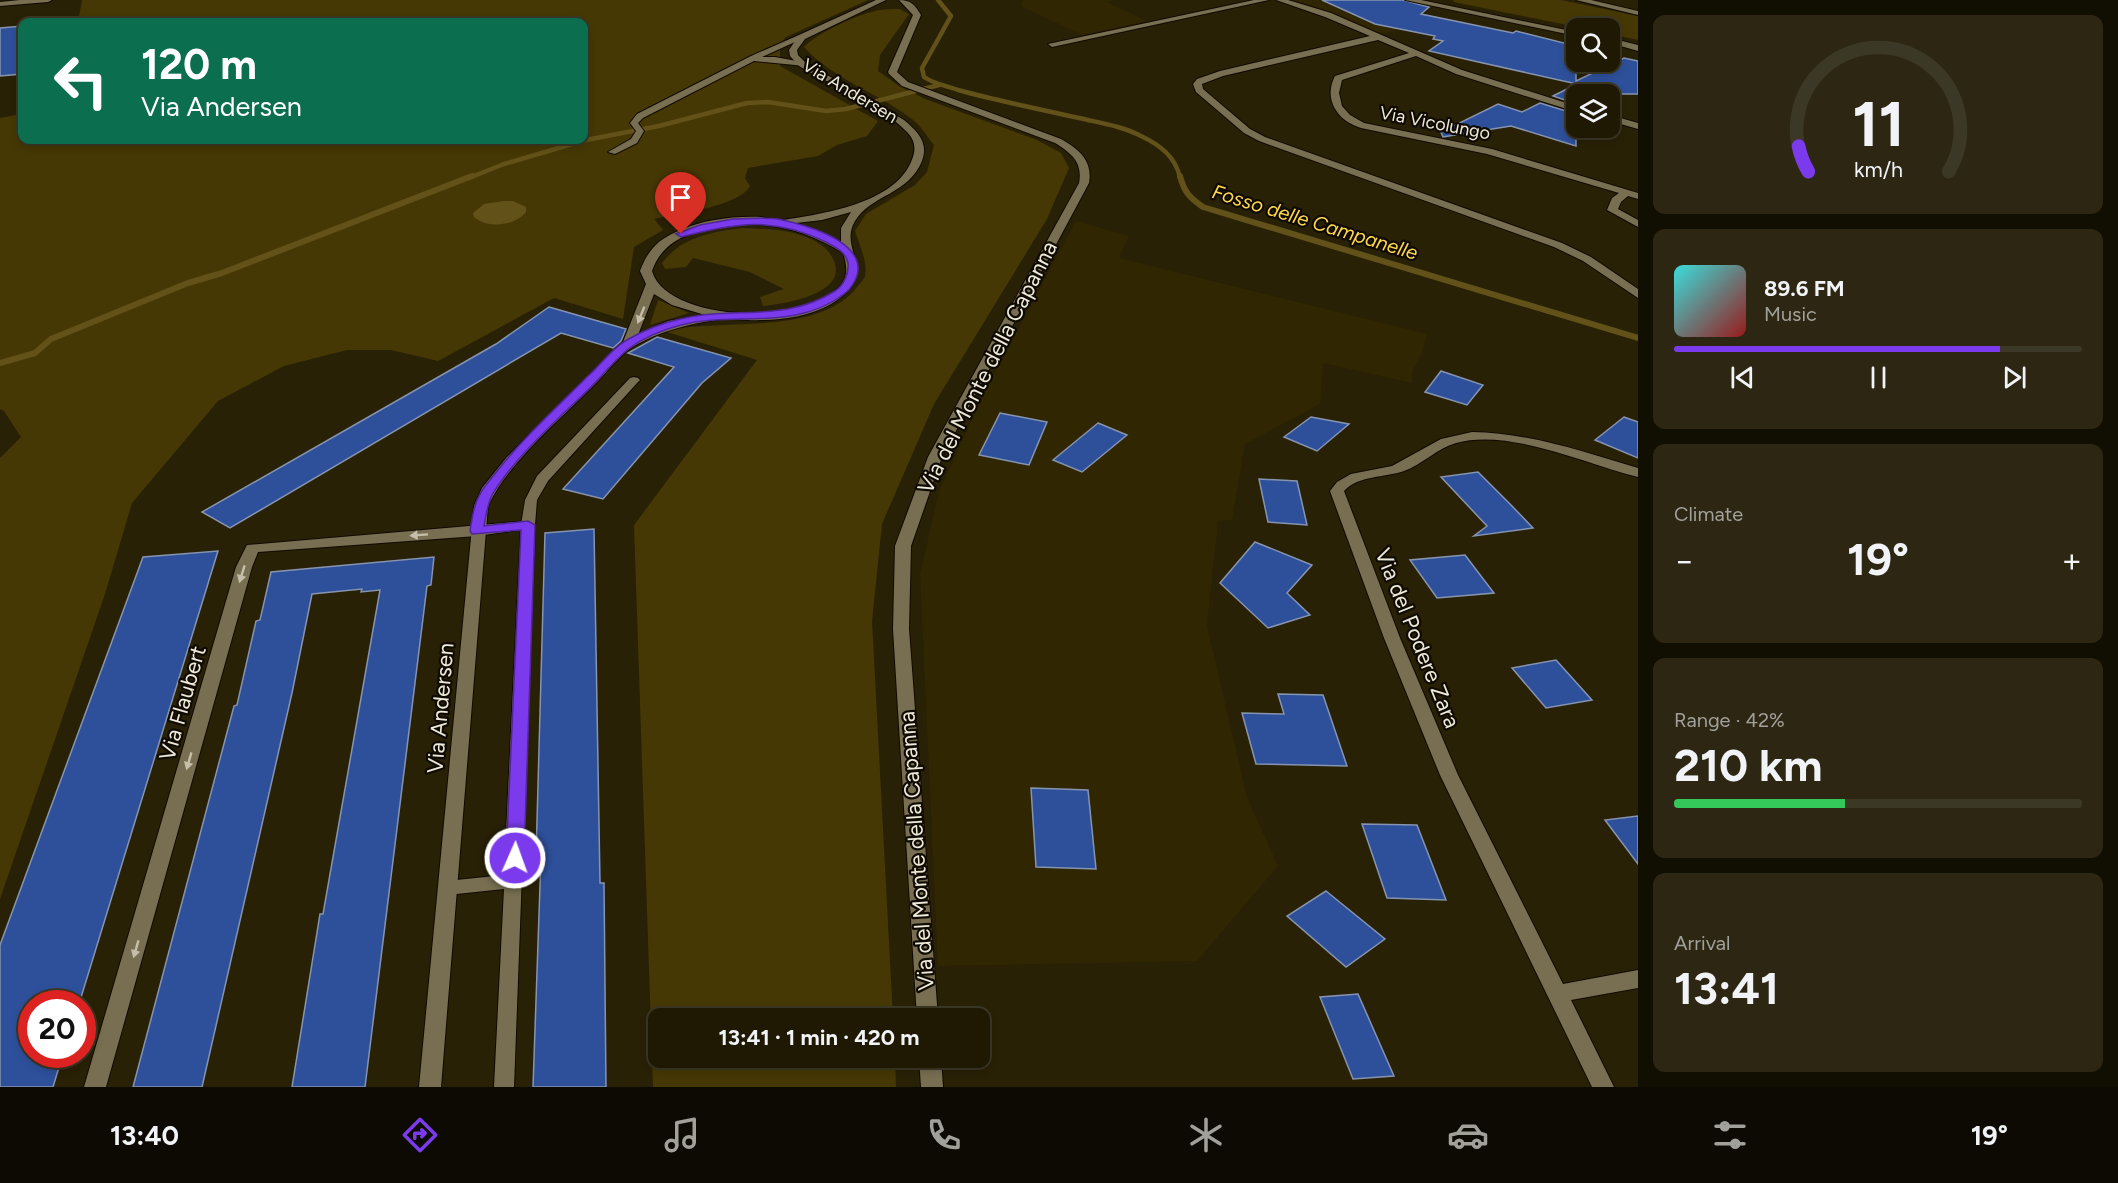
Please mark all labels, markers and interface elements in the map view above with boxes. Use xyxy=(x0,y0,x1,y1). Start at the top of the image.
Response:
map controls xyxy=(1566,18,1620,138)
button: search xyxy=(1566,18,1620,72)
text: 120 m xyxy=(141,39,257,90)
icon: left xyxy=(42,42,120,120)
street label: Via Andersen xyxy=(798,54,902,128)
button: layers xyxy=(1566,84,1620,138)
text: 11 xyxy=(1852,87,1904,162)
text: Via Andersen xyxy=(141,90,302,123)
street label: Via Vicolungo xyxy=(1378,102,1492,144)
text: km/h xyxy=(1854,157,1902,182)
pin xyxy=(655,172,706,234)
water label: Fosso delle Campanelle xyxy=(1209,179,1421,265)
icon: arrive xyxy=(664,181,697,214)
street label: Via del Monte della Capanna xyxy=(912,236,1063,498)
text: 89.6 FM xyxy=(1764,275,1845,302)
text: Music xyxy=(1764,302,1817,326)
one-way arrow xyxy=(636,306,646,324)
icon: previous xyxy=(1726,361,1759,394)
icon: pause xyxy=(1862,361,1895,394)
icon: next xyxy=(1998,361,2031,394)
text: Climate xyxy=(1674,502,1743,526)
one-way arrow xyxy=(409,531,428,540)
text: 19° xyxy=(1847,532,1909,586)
text: − xyxy=(1674,541,1695,580)
text: + xyxy=(2061,541,2082,580)
street label: Via del Podere Zara xyxy=(1369,544,1466,732)
one-way arrow xyxy=(237,565,246,583)
street label: Via Andersen xyxy=(421,642,460,775)
street label: Via Flaubert xyxy=(153,643,212,764)
text: Range · 42% xyxy=(1674,708,1785,732)
street label: Via del Monte della Capanna xyxy=(893,710,940,991)
text: 210 km xyxy=(1674,738,1822,792)
one-way arrow xyxy=(184,752,193,770)
position arrow xyxy=(483,826,547,890)
text: Arrival xyxy=(1674,931,1730,955)
one-way arrow xyxy=(131,940,140,958)
text: 13:41 xyxy=(1674,961,1779,1015)
speed limit sign: 20 xyxy=(18,990,96,1068)
text: 13:41 · 1 min · 420 m xyxy=(718,1024,920,1051)
icon: directions xyxy=(399,1114,441,1156)
icon: music xyxy=(661,1114,703,1156)
icon: phone xyxy=(923,1114,965,1156)
icon: climate xyxy=(1185,1114,1227,1156)
icon: car xyxy=(1447,1114,1489,1156)
icon: filters xyxy=(1709,1114,1751,1156)
text: 13:40 xyxy=(110,1119,179,1152)
text: 19° xyxy=(1971,1119,2008,1152)

